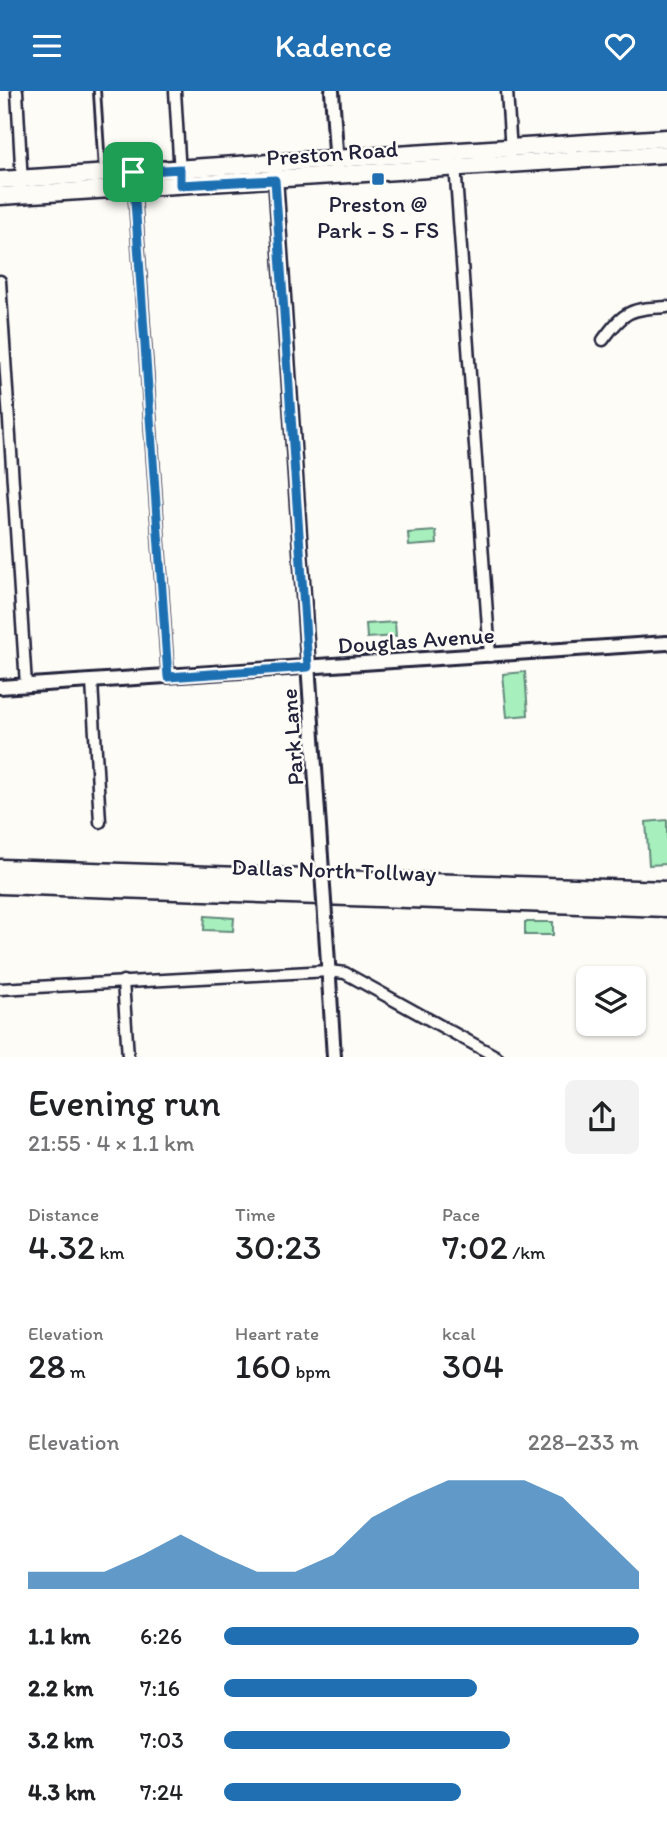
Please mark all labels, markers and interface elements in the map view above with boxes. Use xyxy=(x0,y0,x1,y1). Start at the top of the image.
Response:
icon: menu xyxy=(28,27,66,65)
text: Kadence xyxy=(275,27,392,65)
icon: heart xyxy=(601,27,639,65)
street label: Preston Road xyxy=(265,134,399,172)
pin xyxy=(103,142,163,202)
icon: arrive xyxy=(114,153,152,191)
marker: Preston @ Park - S - FS xyxy=(370,171,386,187)
place label: Preston @ Park - S - FS xyxy=(317,190,439,244)
street label: Douglas Avenue xyxy=(337,621,495,659)
street label: Park Lane xyxy=(275,687,309,787)
street label: Dallas North Tollway xyxy=(231,852,437,888)
map controls xyxy=(576,966,646,1036)
button: layers xyxy=(576,966,646,1036)
text: Evening run xyxy=(28,1080,221,1126)
button: share xyxy=(565,1080,639,1154)
text: 21:55 · 4 × 1.1 km xyxy=(28,1129,194,1157)
text: Distance xyxy=(28,1203,99,1226)
text: Time xyxy=(235,1203,276,1226)
text: Pace xyxy=(442,1203,480,1226)
text: 4.32 xyxy=(28,1226,95,1268)
text: 30:23 xyxy=(235,1226,322,1268)
text: 7:02 xyxy=(442,1226,508,1268)
text: km xyxy=(95,1241,125,1264)
text: /km xyxy=(508,1241,545,1264)
text: Elevation xyxy=(28,1322,104,1345)
text: Heart rate xyxy=(235,1322,319,1345)
text: kcal xyxy=(442,1322,476,1345)
text: 28 xyxy=(28,1345,66,1387)
text: 160 xyxy=(235,1345,291,1387)
text: 304 xyxy=(442,1345,504,1387)
text: m xyxy=(66,1360,86,1383)
text: bpm xyxy=(291,1360,331,1383)
text: Elevation xyxy=(28,1428,119,1456)
text: 228–233 m xyxy=(528,1428,639,1456)
text: 1.1 km xyxy=(28,1622,91,1650)
text: 6:26 xyxy=(140,1622,182,1650)
text: 2.2 km xyxy=(28,1674,93,1702)
text: 7:16 xyxy=(140,1674,180,1702)
text: 3.2 km xyxy=(28,1726,94,1754)
text: 7:03 xyxy=(140,1726,184,1754)
text: 4.3 km xyxy=(28,1778,96,1806)
text: 7:24 xyxy=(140,1778,183,1806)

